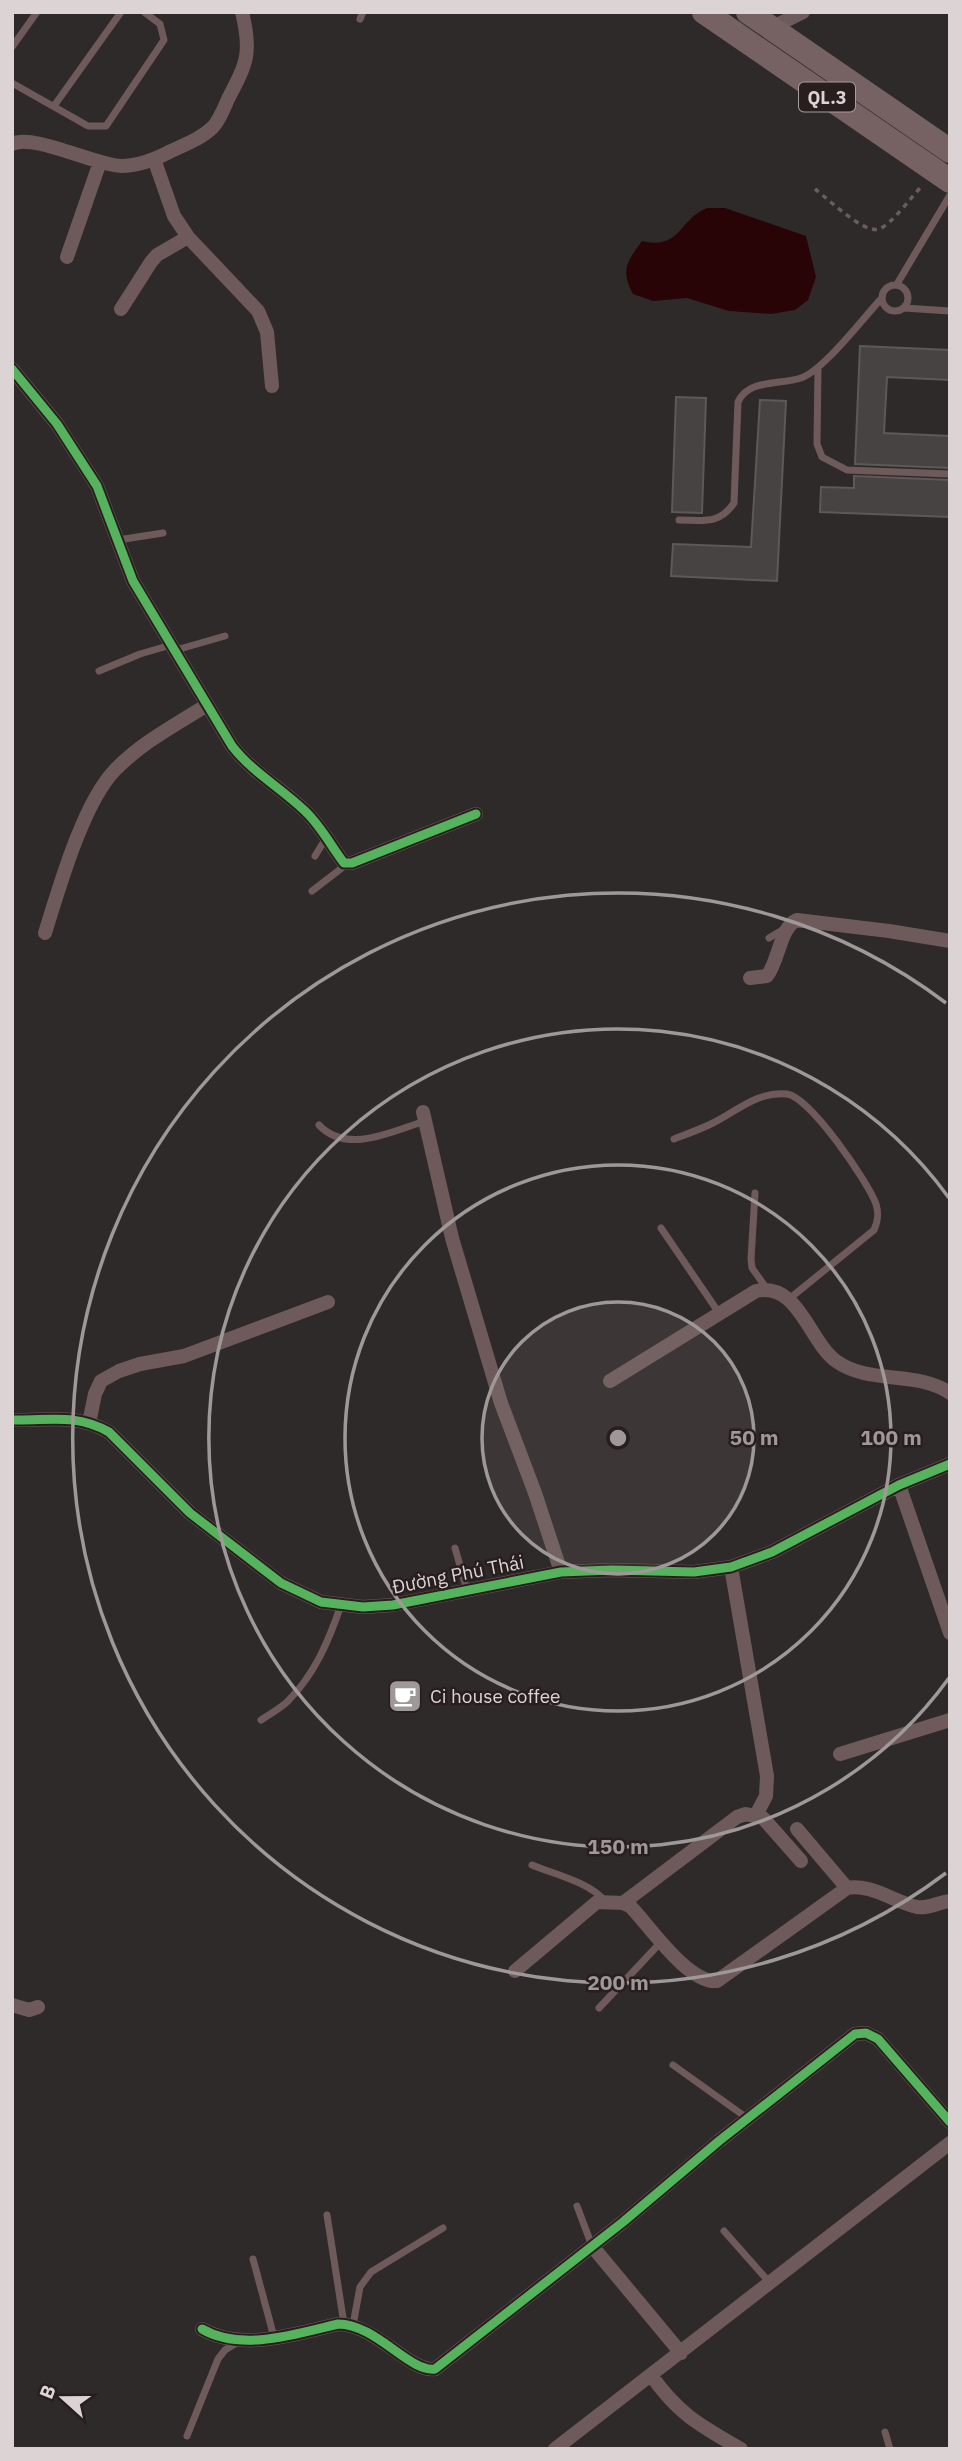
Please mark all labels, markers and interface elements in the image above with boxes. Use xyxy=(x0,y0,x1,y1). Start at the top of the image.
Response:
road number: QL.3 xyxy=(799,82,855,112)
text: 50 m xyxy=(730,1423,778,1451)
text: 100 m xyxy=(860,1423,922,1451)
centre of rings xyxy=(606,1426,630,1450)
street label: Đường Phú Thái xyxy=(390,1549,526,1599)
cafe icon: Ci house coffee xyxy=(386,1677,424,1715)
place label: Ci house coffee xyxy=(430,1684,561,1708)
text: 150 m xyxy=(587,1832,649,1860)
text: 200 m xyxy=(587,1968,649,1996)
north arrow xyxy=(28,2363,98,2433)
text: B xyxy=(34,2382,61,2402)

